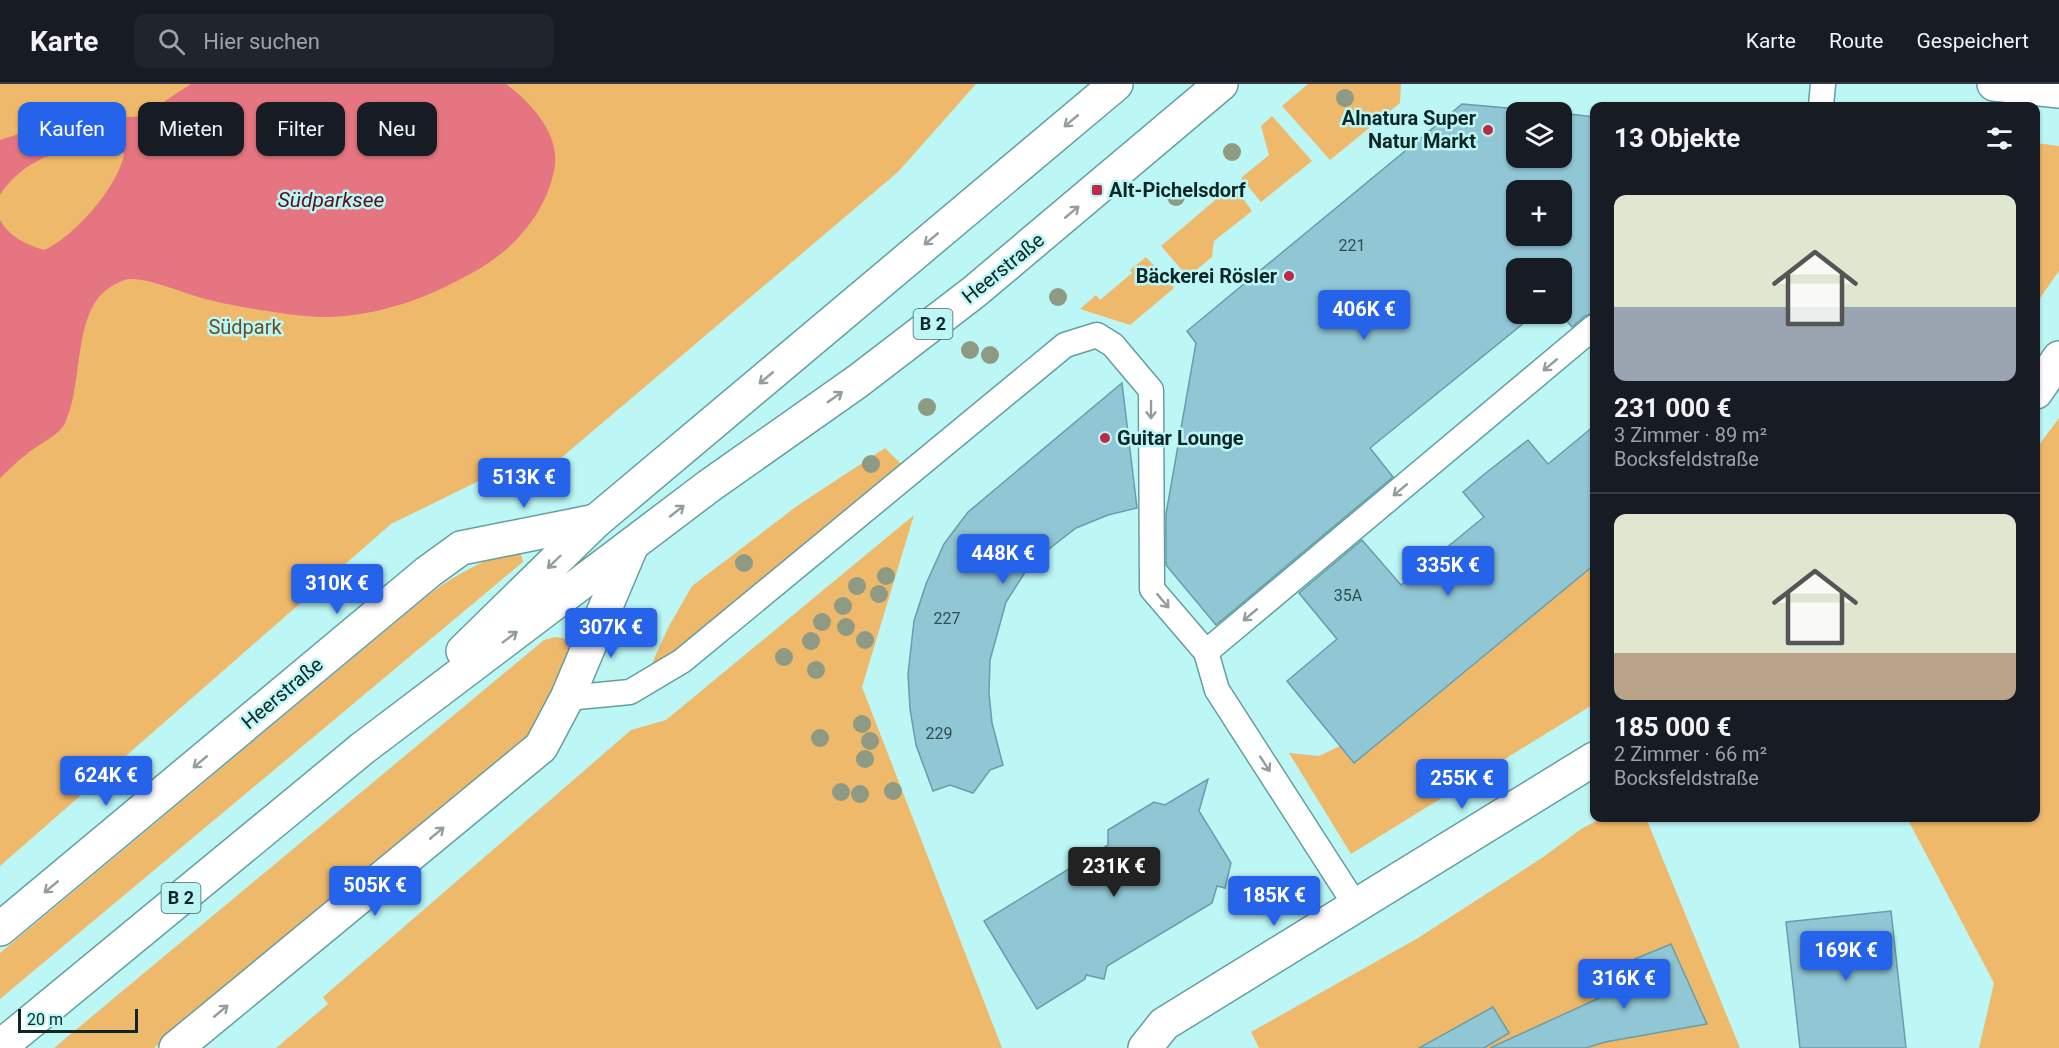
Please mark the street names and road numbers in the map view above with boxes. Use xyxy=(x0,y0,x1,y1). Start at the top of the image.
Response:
street label: Heerstraße xyxy=(957,228,1049,308)
road number: B 2 xyxy=(914,309,952,339)
street label: Heerstraße xyxy=(236,652,328,734)
road number: B 2 xyxy=(162,883,201,913)

